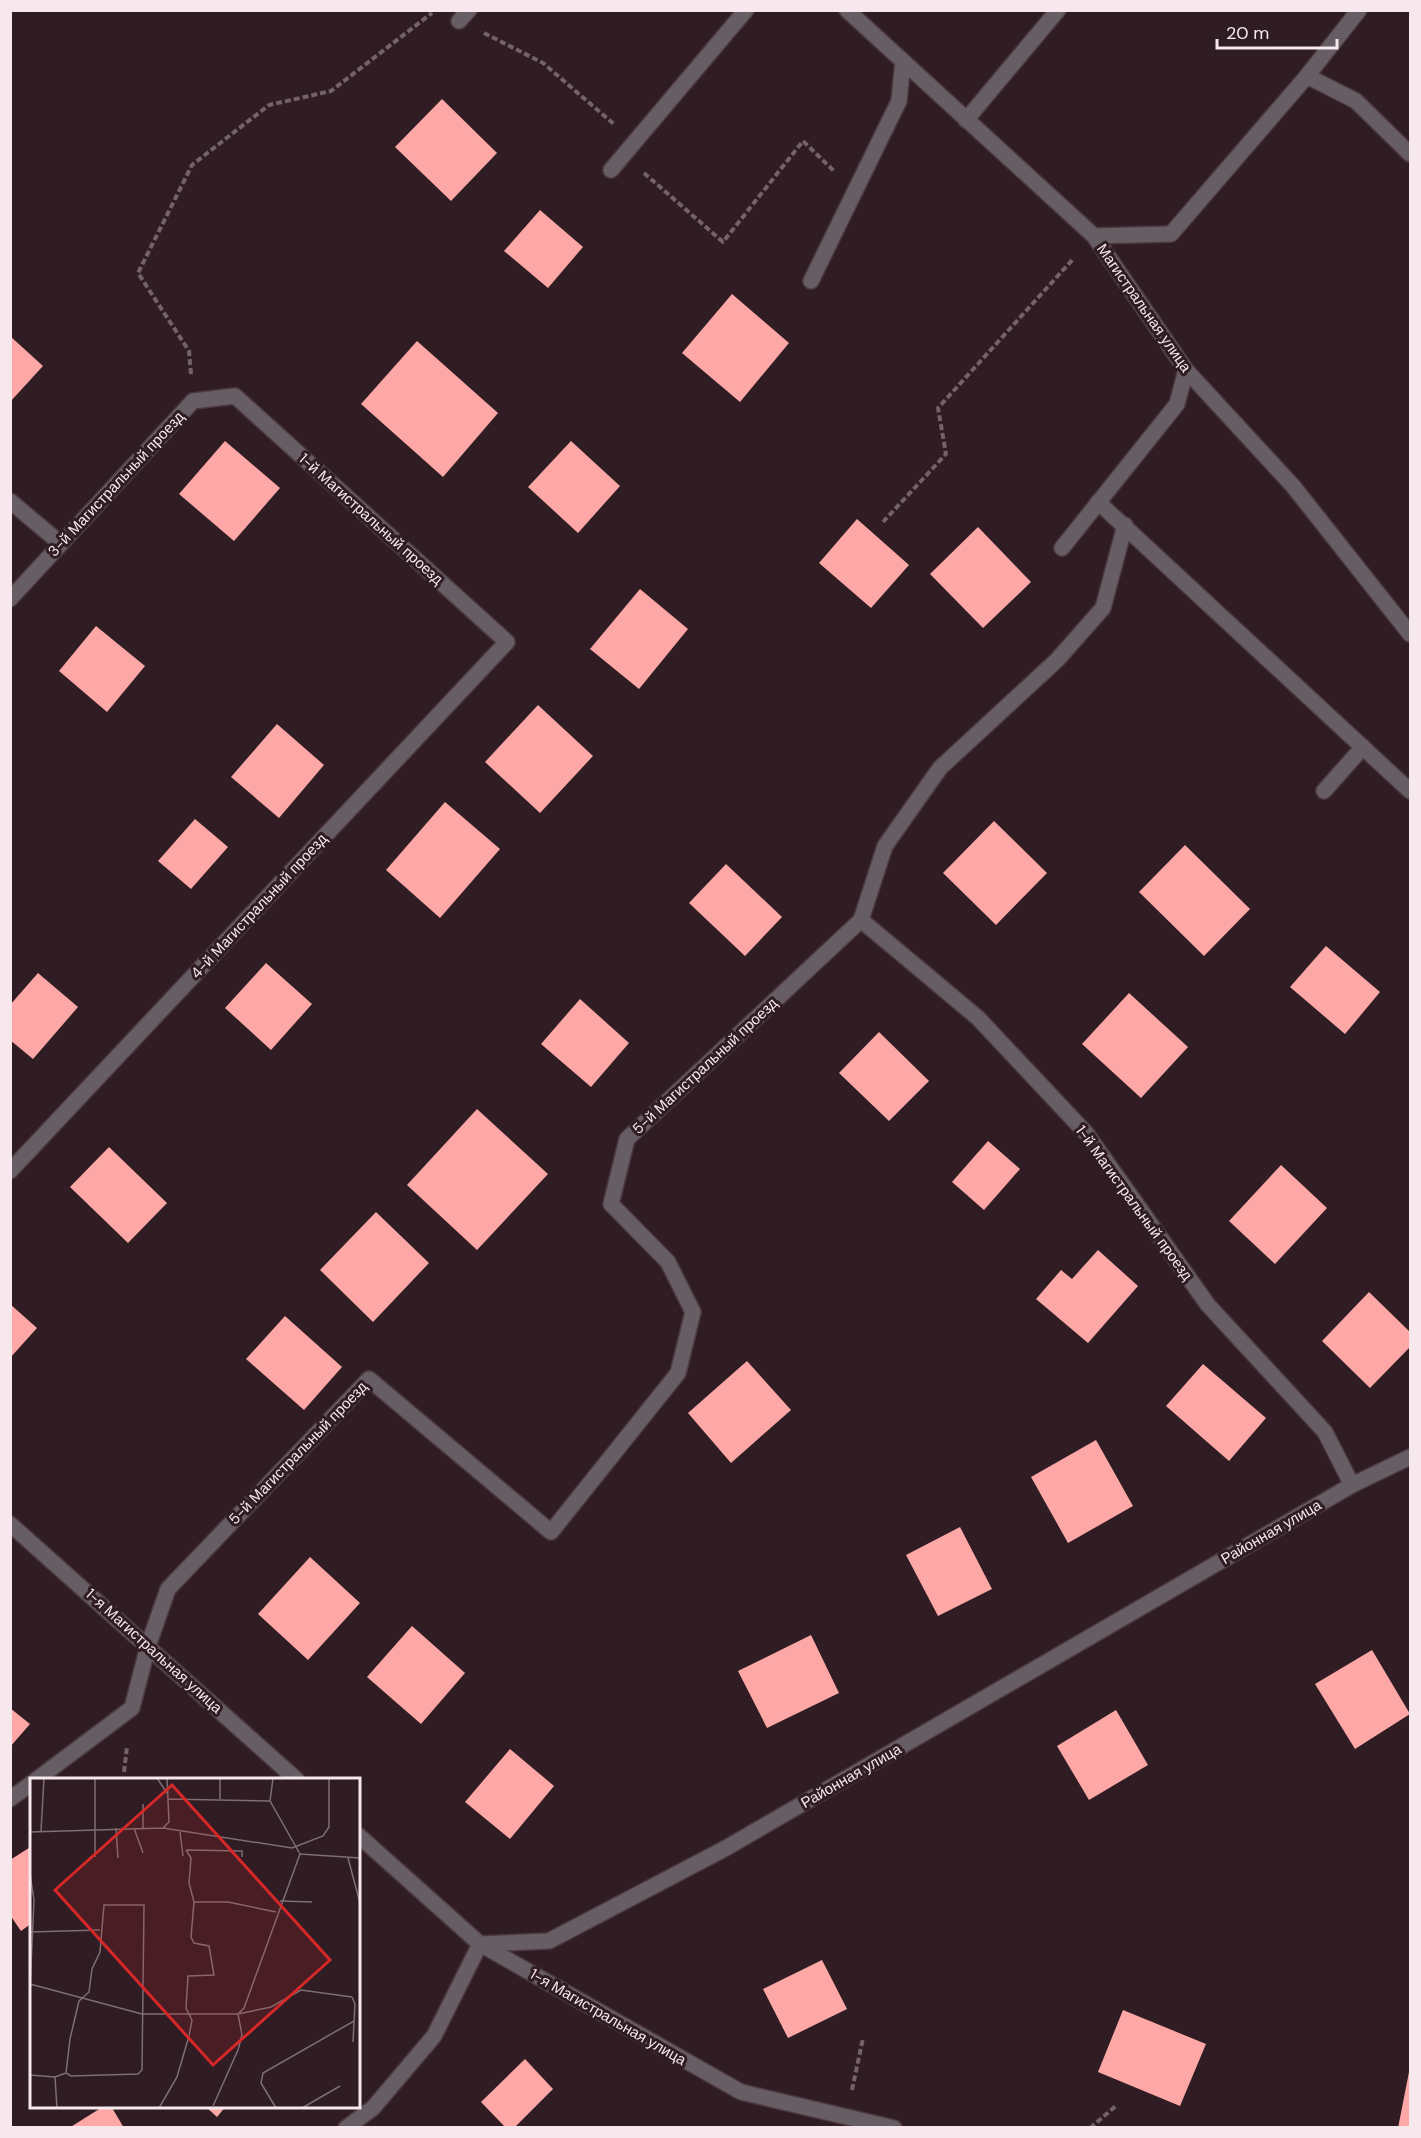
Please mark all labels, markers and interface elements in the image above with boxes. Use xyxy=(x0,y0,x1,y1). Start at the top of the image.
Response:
scale bar xyxy=(1217,12,1337,50)
text: 20 m xyxy=(1226,21,1269,45)
street label: Магистральная улица xyxy=(1092,240,1196,377)
street label: 3-й Магистральный проезд xyxy=(43,407,189,561)
street label: 1-й Магистральный проезд xyxy=(295,449,447,589)
street label: 4-й Магистральный проезд xyxy=(186,829,332,983)
street label: 5-й Магистральный проезд xyxy=(628,993,782,1139)
street label: 1-й Магистральный проезд xyxy=(1071,1121,1197,1285)
street label: 5-й Магистральный проезд xyxy=(224,1377,372,1529)
street label: Районная улица xyxy=(1217,1495,1325,1569)
street label: 1-я Магистральная улица xyxy=(81,1584,227,1718)
street label: Районная улица xyxy=(797,1739,905,1813)
inset map xyxy=(30,1778,360,2108)
street label: 1-я Магистральная улица xyxy=(526,1964,690,2070)

